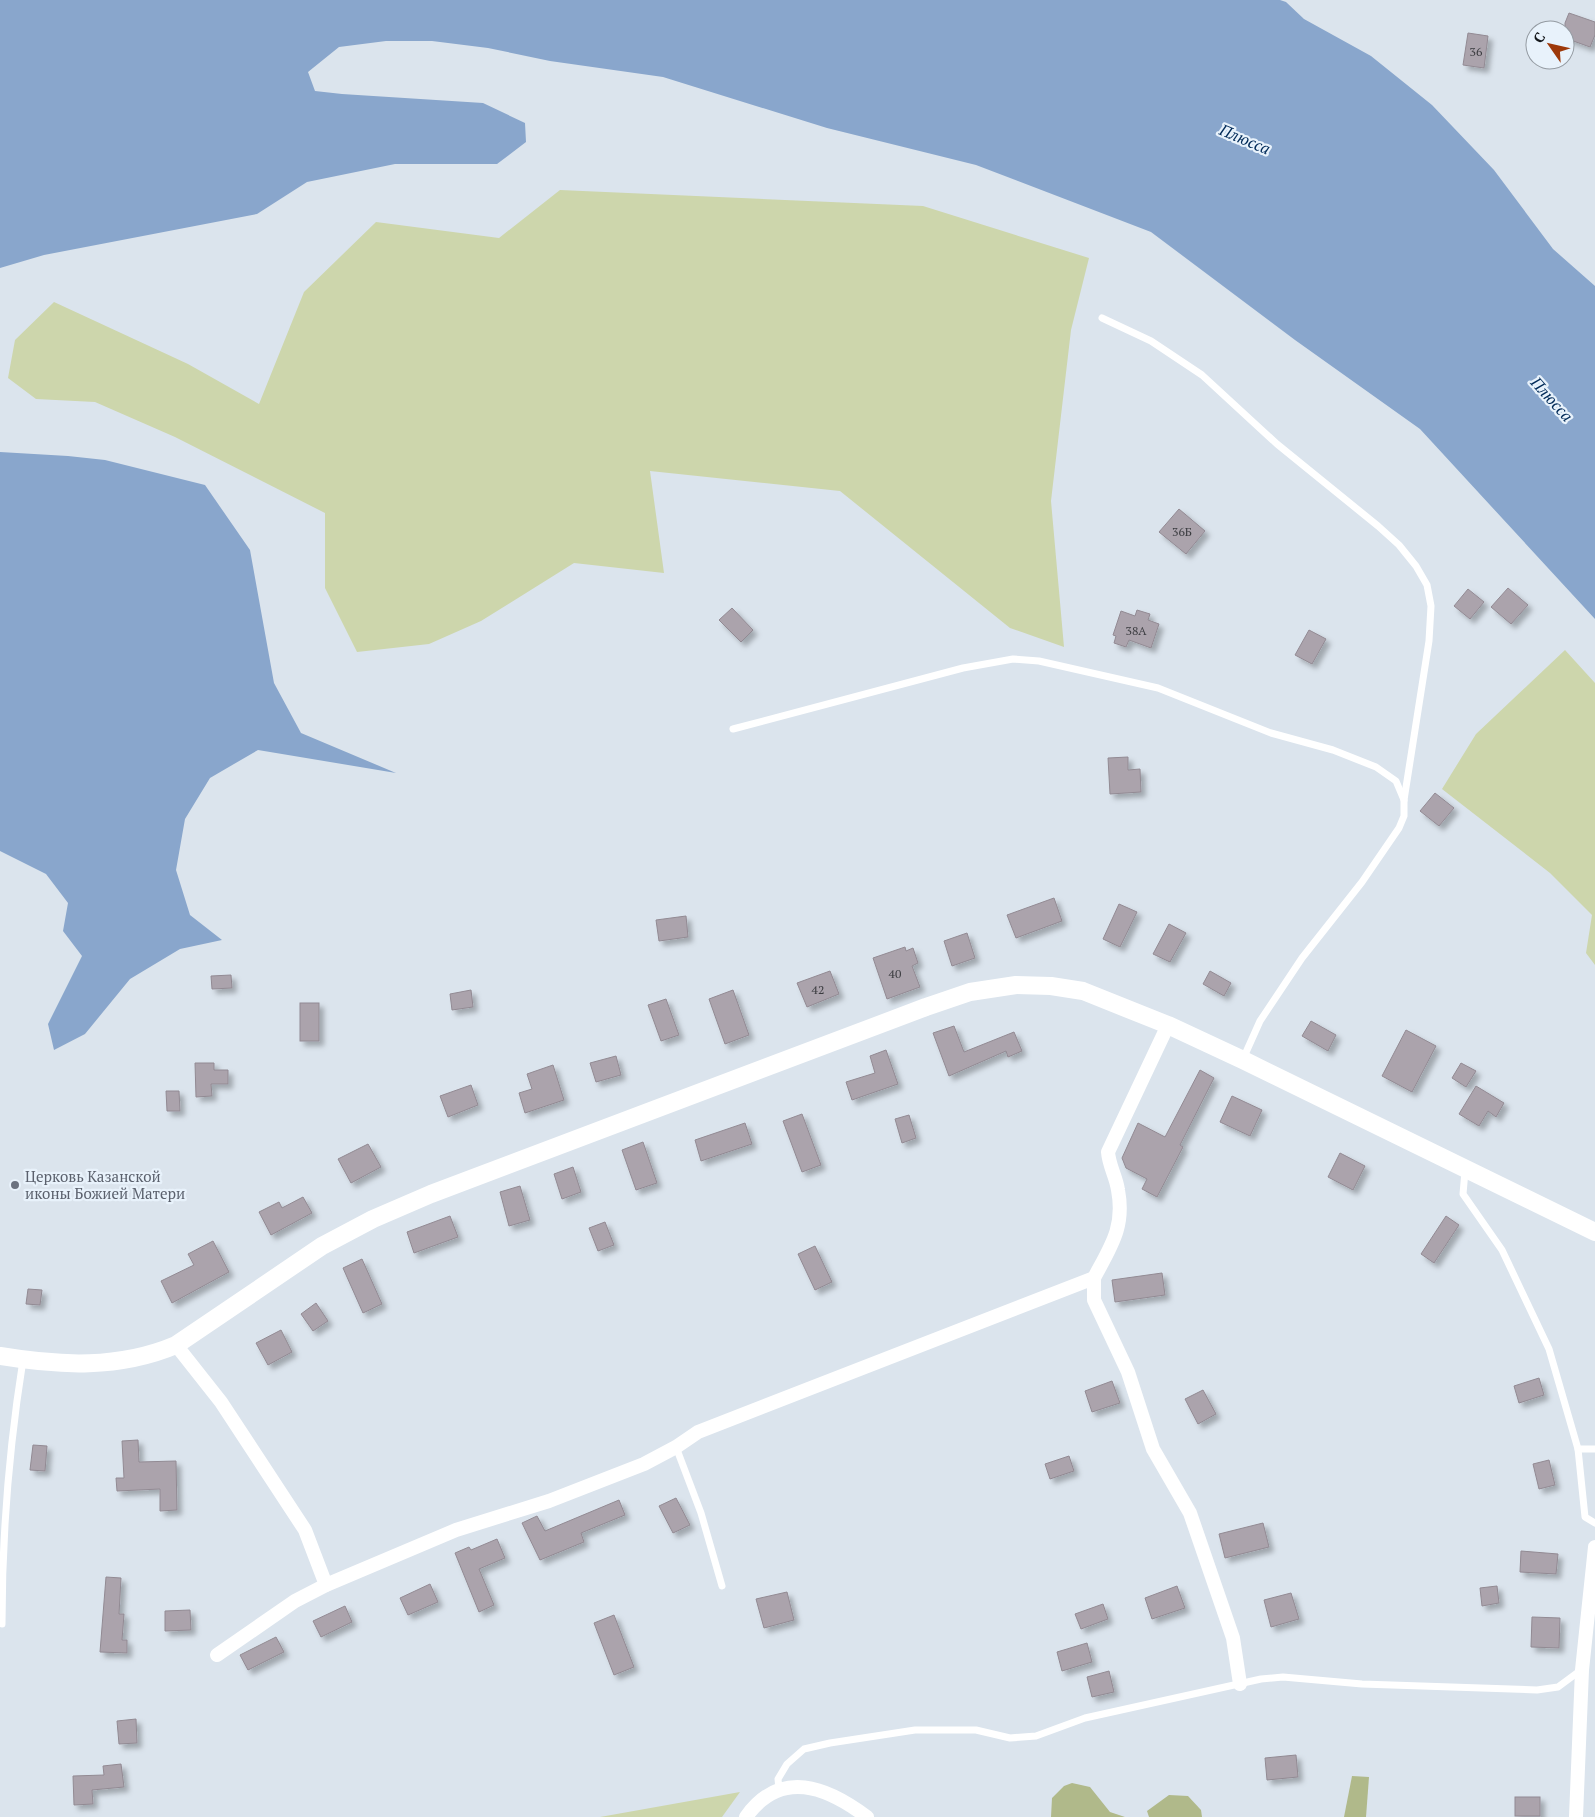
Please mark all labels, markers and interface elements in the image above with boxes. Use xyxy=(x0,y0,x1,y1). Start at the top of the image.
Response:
north arrow xyxy=(1525,20,1575,70)
text: С xyxy=(1528,28,1549,47)
house number: 36 xyxy=(1470,44,1483,59)
water label: Плюсса xyxy=(1215,118,1274,160)
water label: Плюсса xyxy=(1525,371,1578,426)
house number: 36Б xyxy=(1172,524,1192,539)
house number: 38А xyxy=(1126,623,1147,638)
house number: 40 xyxy=(889,966,901,981)
house number: 42 xyxy=(812,982,824,997)
place label: Церковь Казанской иконы Божией Матери xyxy=(25,1166,185,1203)
marker: Церковь Казанской иконы Божией Матери xyxy=(9,1179,21,1191)

